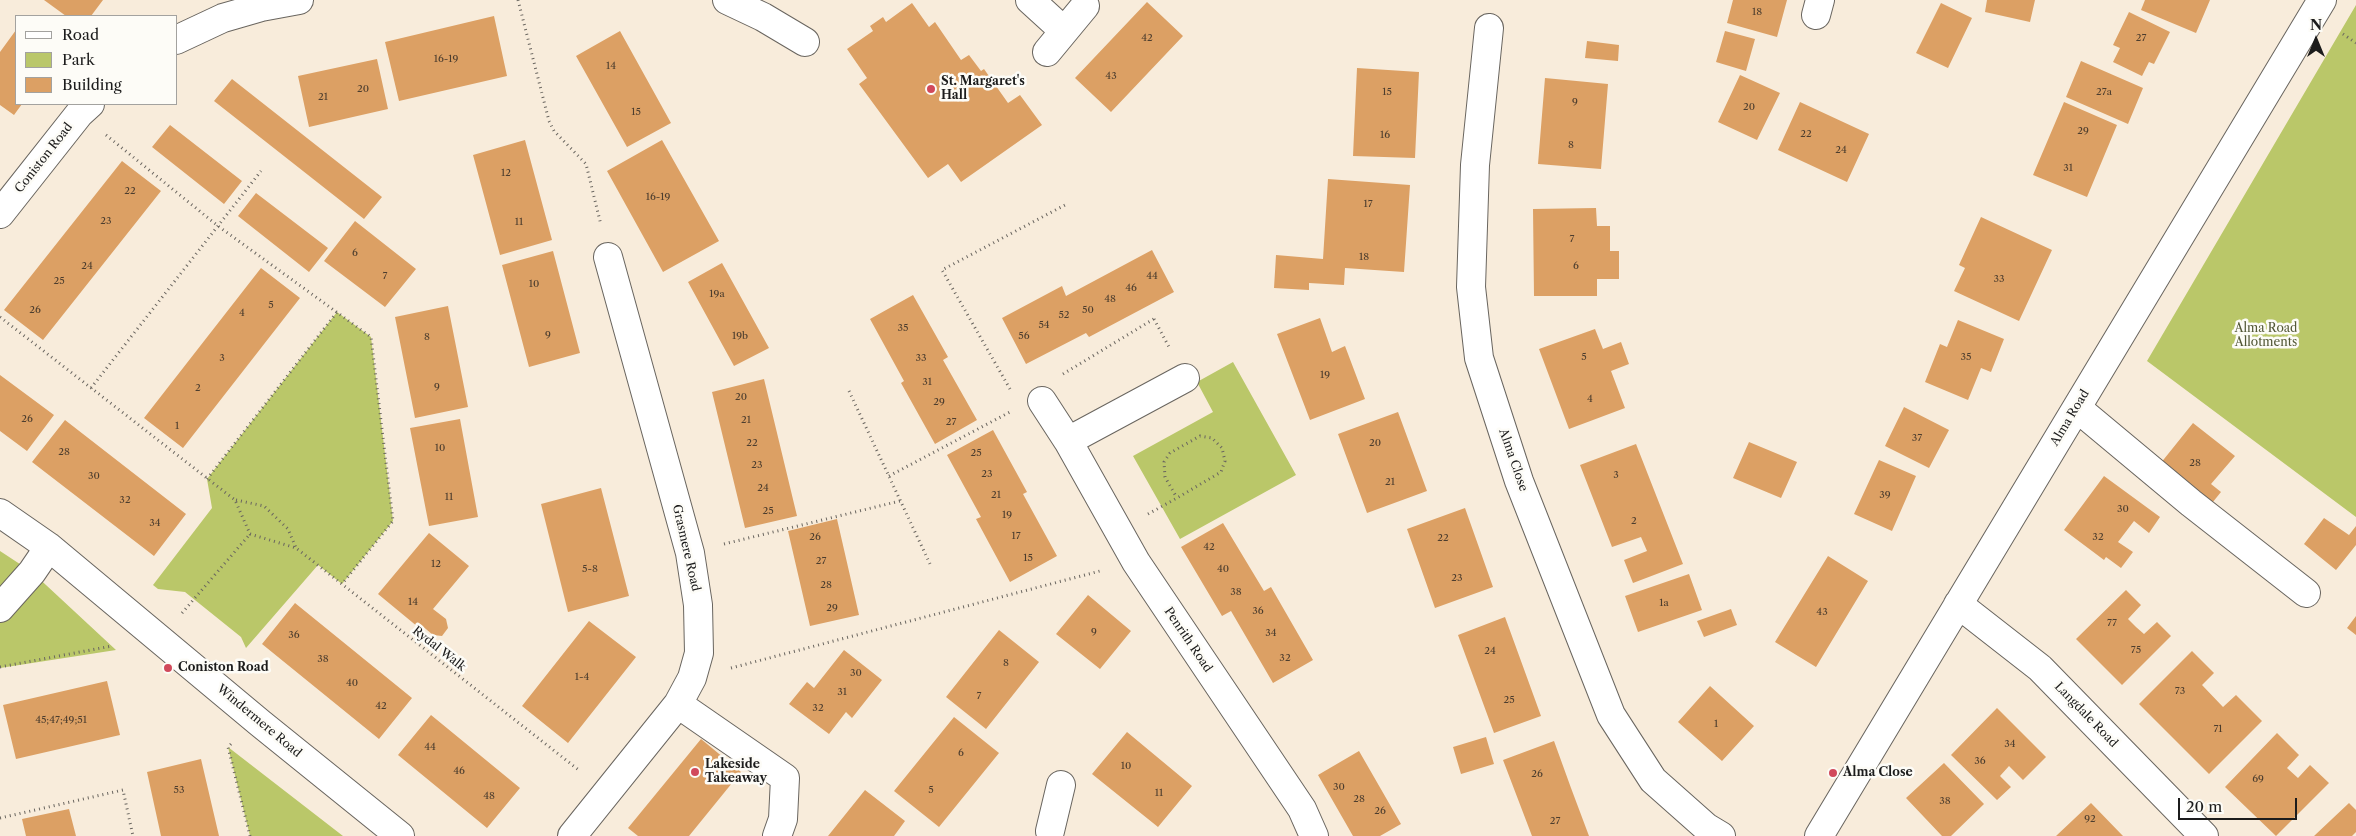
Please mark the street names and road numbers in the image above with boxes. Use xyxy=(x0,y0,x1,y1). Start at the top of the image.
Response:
street label: Coniston Road xyxy=(12,120,76,196)
street label: Alma Road xyxy=(2048,387,2092,449)
street label: Alma Close xyxy=(1496,427,1530,493)
street label: Grasmere Road xyxy=(669,503,703,593)
street label: Penrith Road xyxy=(1161,605,1215,675)
street label: Rydal Walk xyxy=(409,624,469,674)
street label: Langdale Road xyxy=(2051,680,2121,750)
street label: Windermere Road xyxy=(214,681,304,761)

